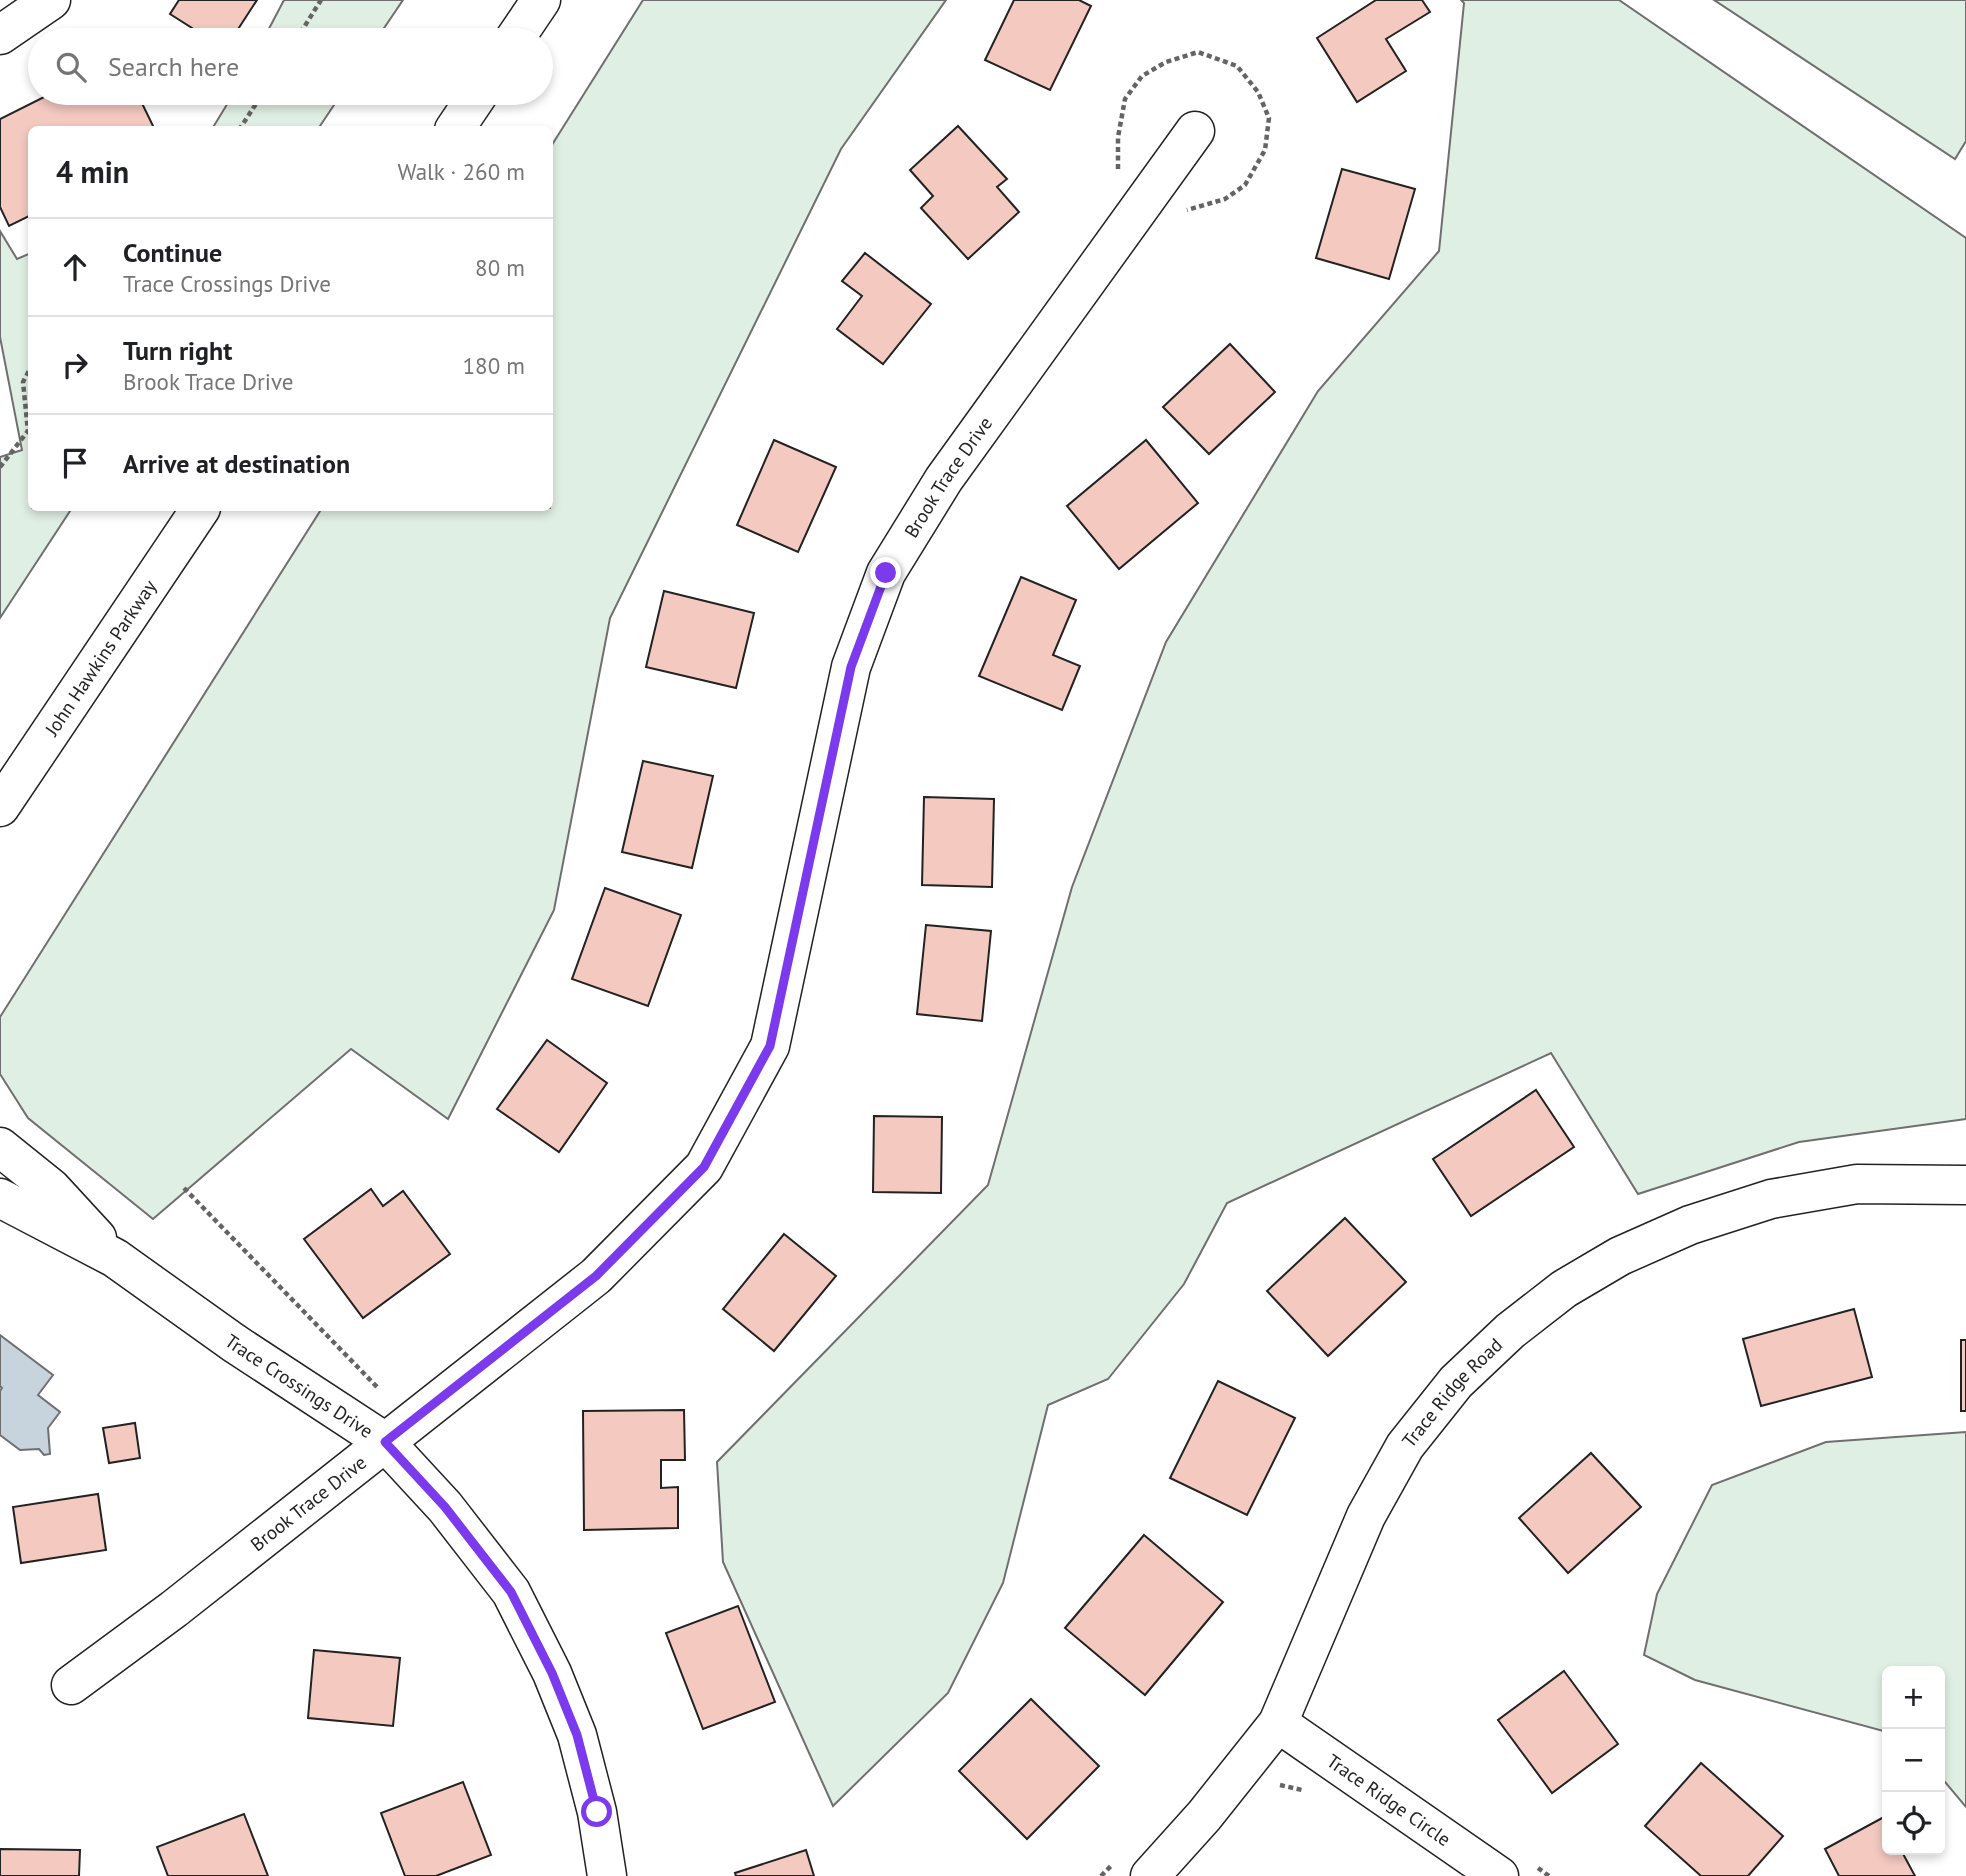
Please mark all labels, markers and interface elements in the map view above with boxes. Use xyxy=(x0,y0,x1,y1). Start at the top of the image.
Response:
search box xyxy=(28,28,553,105)
icon: search xyxy=(52,48,90,86)
text: Search here xyxy=(108,50,239,83)
text: 4 min xyxy=(56,152,129,191)
text: Walk · 260 m xyxy=(398,157,525,186)
text: Continue xyxy=(123,236,222,269)
icon: ahead xyxy=(56,248,94,286)
text: 80 m xyxy=(475,253,525,282)
text: Trace Crossings Drive xyxy=(123,269,331,298)
text: Turn right xyxy=(123,334,232,367)
icon: right xyxy=(56,346,94,384)
text: 180 m xyxy=(463,351,525,380)
text: Brook Trace Drive xyxy=(123,367,293,396)
street label: Brook Trace Drive xyxy=(899,412,997,542)
icon: arrive xyxy=(56,444,94,482)
text: Arrive at destination xyxy=(123,447,350,480)
route end xyxy=(870,557,901,588)
street label: John Hawkins Parkway xyxy=(39,575,161,741)
street label: Trace Crossings Drive xyxy=(221,1329,378,1443)
street label: Trace Ridge Road xyxy=(1397,1333,1507,1452)
street label: Brook Trace Drive xyxy=(245,1450,371,1556)
map controls xyxy=(1882,1666,1945,1855)
button: + xyxy=(1882,1666,1945,1729)
button: − xyxy=(1882,1729,1945,1792)
street label: Trace Ridge Circle xyxy=(1322,1749,1455,1851)
button: locate xyxy=(1882,1792,1945,1855)
route start xyxy=(581,1796,612,1827)

